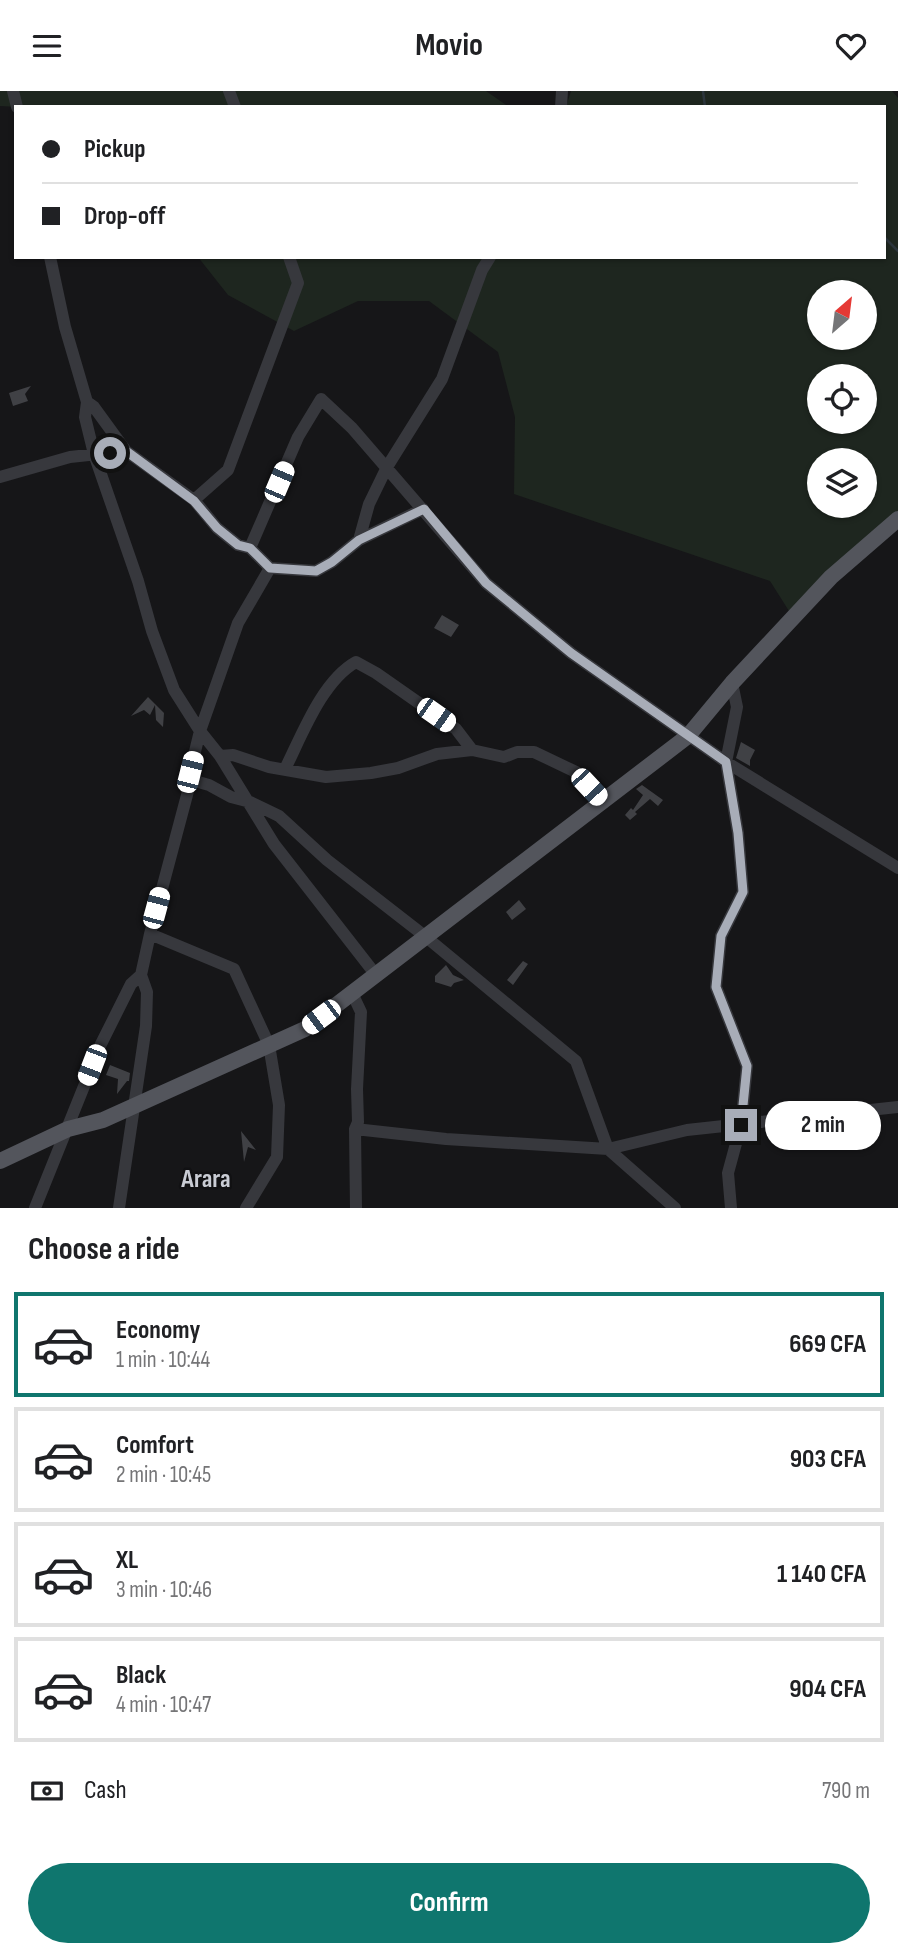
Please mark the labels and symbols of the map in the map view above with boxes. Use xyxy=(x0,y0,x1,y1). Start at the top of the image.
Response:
north arrow xyxy=(807,280,877,350)
route start xyxy=(94,437,126,469)
car xyxy=(262,459,297,505)
car xyxy=(413,694,460,736)
car xyxy=(175,749,206,795)
car xyxy=(567,764,612,810)
car xyxy=(141,885,172,931)
car xyxy=(298,996,345,1038)
car xyxy=(75,1042,110,1088)
callout: 2 min xyxy=(766,1101,881,1149)
route end xyxy=(725,1109,757,1141)
district label: Arara xyxy=(180,1164,231,1195)

